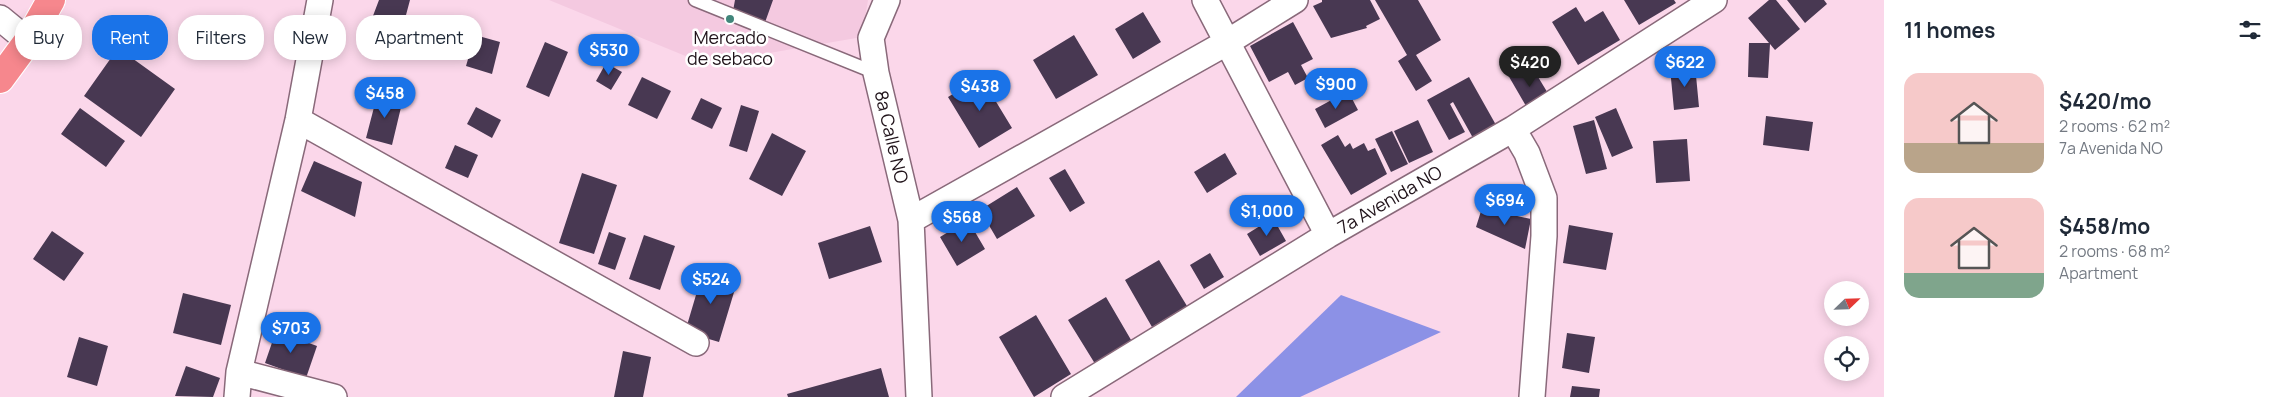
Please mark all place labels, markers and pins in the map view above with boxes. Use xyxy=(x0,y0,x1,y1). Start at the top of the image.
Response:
marker: Mercado de sebaco xyxy=(724,13,736,25)
place label: Mercado de sebaco xyxy=(687,25,773,70)
pin: $530 xyxy=(579,34,639,76)
pin: $420 xyxy=(1500,46,1560,88)
pin: $622 xyxy=(1655,46,1715,88)
pin: $900 xyxy=(1306,68,1366,110)
pin: $438 xyxy=(950,70,1010,112)
pin: $458 xyxy=(355,76,415,119)
pin: $694 xyxy=(1475,184,1535,226)
pin: $1,000 xyxy=(1226,194,1308,237)
pin: $568 xyxy=(932,200,992,243)
pin: $524 xyxy=(681,262,741,305)
pin: $703 xyxy=(261,312,321,354)

